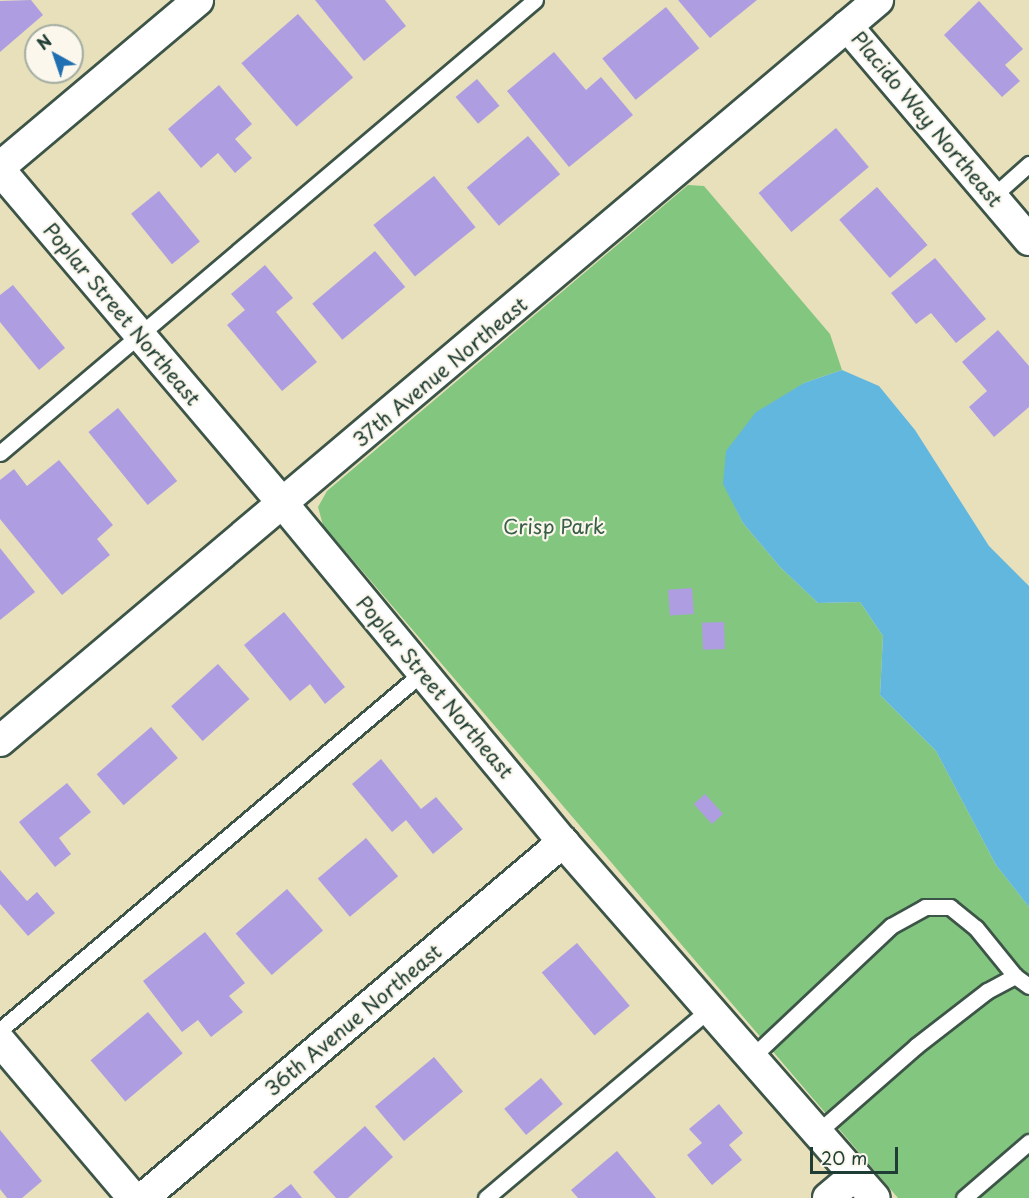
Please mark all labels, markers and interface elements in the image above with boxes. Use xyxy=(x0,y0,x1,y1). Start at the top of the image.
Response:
north arrow xyxy=(24,24,84,84)
street label: Placido Way Northeast xyxy=(847,27,1007,211)
text: N xyxy=(31,28,56,55)
street label: Poplar Street Northeast xyxy=(39,218,205,410)
street label: 37th Avenue Northeast xyxy=(348,292,532,452)
park label: Crisp Park xyxy=(503,514,605,538)
street label: Poplar Street Northeast xyxy=(352,591,518,783)
street label: 36th Avenue Northeast xyxy=(259,939,447,1101)
scale bar xyxy=(813,1135,902,1173)
text: 20 m xyxy=(821,1144,867,1171)

